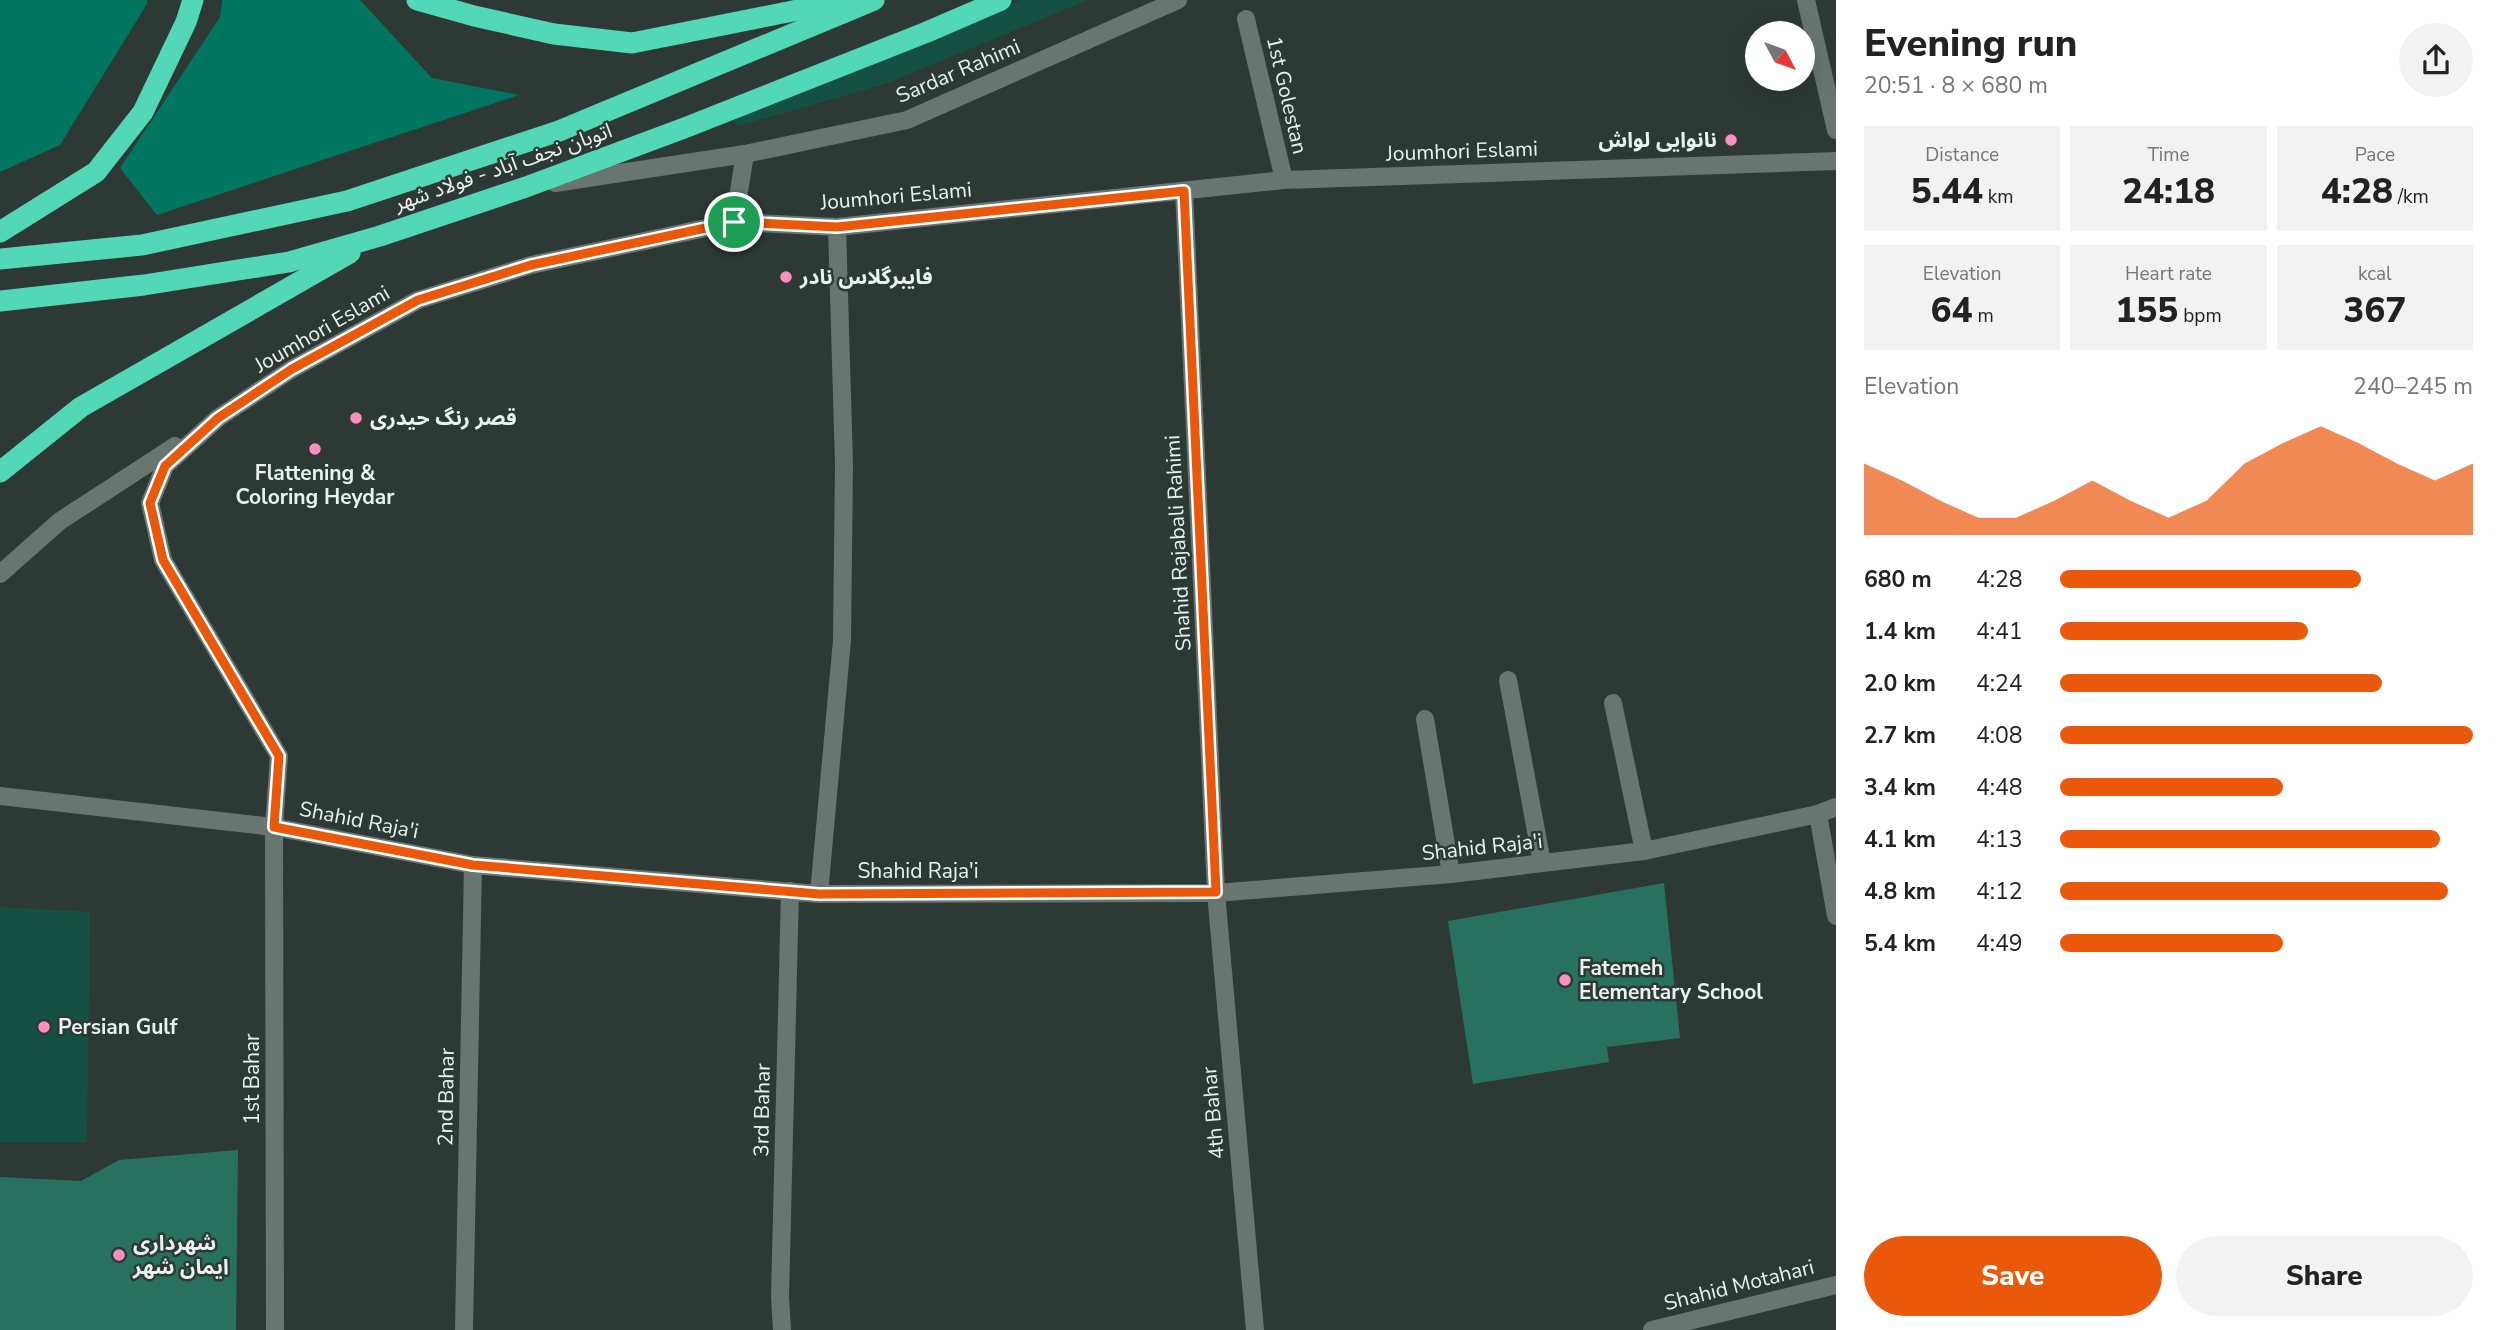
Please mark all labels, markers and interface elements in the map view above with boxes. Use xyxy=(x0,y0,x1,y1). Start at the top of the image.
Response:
text: Evening run xyxy=(1864,18,2077,69)
north arrow xyxy=(1745,21,1815,91)
map controls xyxy=(1745,21,1815,91)
button: share xyxy=(2399,23,2473,97)
street label: Sardar Rahimi xyxy=(892,32,1024,110)
street label: 1st Golestan xyxy=(1260,33,1314,157)
text: 20:51 · 8 × 680 m xyxy=(1864,70,2048,101)
street label: اتوبان نجف آباد - فولاد شهر xyxy=(389,116,616,218)
place label: نانوایی لواش xyxy=(1599,126,1717,154)
marker: نانوایی لواش xyxy=(1723,132,1739,148)
street label: Joumhori Eslami xyxy=(1385,134,1538,168)
text: Distance xyxy=(1925,142,1999,168)
text: Time xyxy=(2147,142,2190,168)
text: Pace xyxy=(2355,142,2395,168)
text: 5.44 xyxy=(1911,168,1983,215)
text: 24:18 xyxy=(2122,168,2215,215)
text: 4:28 xyxy=(2321,168,2393,215)
street label: Joumhori Eslami xyxy=(818,175,973,217)
text: km xyxy=(1983,184,2014,210)
text: /km xyxy=(2393,184,2429,210)
pin xyxy=(704,192,764,252)
icon: arrive xyxy=(715,203,753,241)
text: Elevation xyxy=(1923,261,2002,287)
text: Heart rate xyxy=(2125,261,2212,287)
text: kcal xyxy=(2358,261,2392,287)
place label: فایبرگلاس نادر xyxy=(799,263,933,291)
marker: فایبرگلاس نادر xyxy=(778,269,794,285)
street label: Joumhori Eslami xyxy=(248,279,395,380)
text: 64 xyxy=(1931,287,1973,334)
text: 155 xyxy=(2115,287,2178,334)
text: 367 xyxy=(2343,287,2406,334)
text: m xyxy=(1973,303,1994,329)
text: bpm xyxy=(2178,303,2222,329)
text: Elevation xyxy=(1864,371,1959,402)
text: 240–245 m xyxy=(2353,371,2473,402)
place label: قصر رنگ حیدری xyxy=(370,404,517,432)
marker: قصر رنگ حیدری xyxy=(348,410,364,426)
street label: Shahid Rajabali Rahimi xyxy=(1158,434,1198,652)
marker: Flattening & Coloring Heydar xyxy=(307,441,323,457)
place label: Flattening & Coloring Heydar xyxy=(235,459,395,511)
text: 680 m xyxy=(1864,564,1932,595)
text: 4:28 xyxy=(1976,564,2023,595)
text: 1.4 km xyxy=(1864,616,1936,647)
text: 4:41 xyxy=(1976,616,2023,647)
text: 2.0 km xyxy=(1864,668,1936,699)
text: 4:24 xyxy=(1976,668,2023,699)
text: 2.7 km xyxy=(1864,720,1936,751)
text: 4:08 xyxy=(1976,720,2023,751)
text: 3.4 km xyxy=(1864,772,1936,803)
text: 4:48 xyxy=(1976,772,2023,803)
street label: Shahid Raja'i xyxy=(297,795,421,845)
text: 4.1 km xyxy=(1864,824,1936,855)
text: 4:13 xyxy=(1976,824,2023,855)
street label: Shahid Raja'i xyxy=(1420,827,1544,867)
street label: Shahid Raja'i xyxy=(857,857,979,885)
text: 4.8 km xyxy=(1864,876,1936,907)
text: 4:12 xyxy=(1976,876,2023,907)
text: 5.4 km xyxy=(1864,928,1936,959)
text: 4:49 xyxy=(1976,928,2023,959)
place label: Fatemeh Elementary School xyxy=(1579,954,1763,1006)
marker: Fatemeh Elementary School xyxy=(1557,972,1573,988)
place label: Persian Gulf xyxy=(58,1013,178,1041)
marker: Persian Gulf xyxy=(36,1019,52,1035)
street label: 1st Bahar xyxy=(238,1033,266,1125)
street label: 2nd Bahar xyxy=(431,1047,461,1146)
street label: 3rd Bahar xyxy=(747,1063,777,1157)
street label: 4th Bahar xyxy=(1195,1065,1231,1161)
place label: شهرداری ایمان شهر xyxy=(132,1229,229,1281)
button: Save xyxy=(1864,1236,2162,1316)
button: Share xyxy=(2176,1236,2473,1316)
marker: شهرداری ایمان شهر xyxy=(111,1247,127,1263)
street label: Shahid Motahari xyxy=(1661,1253,1817,1317)

